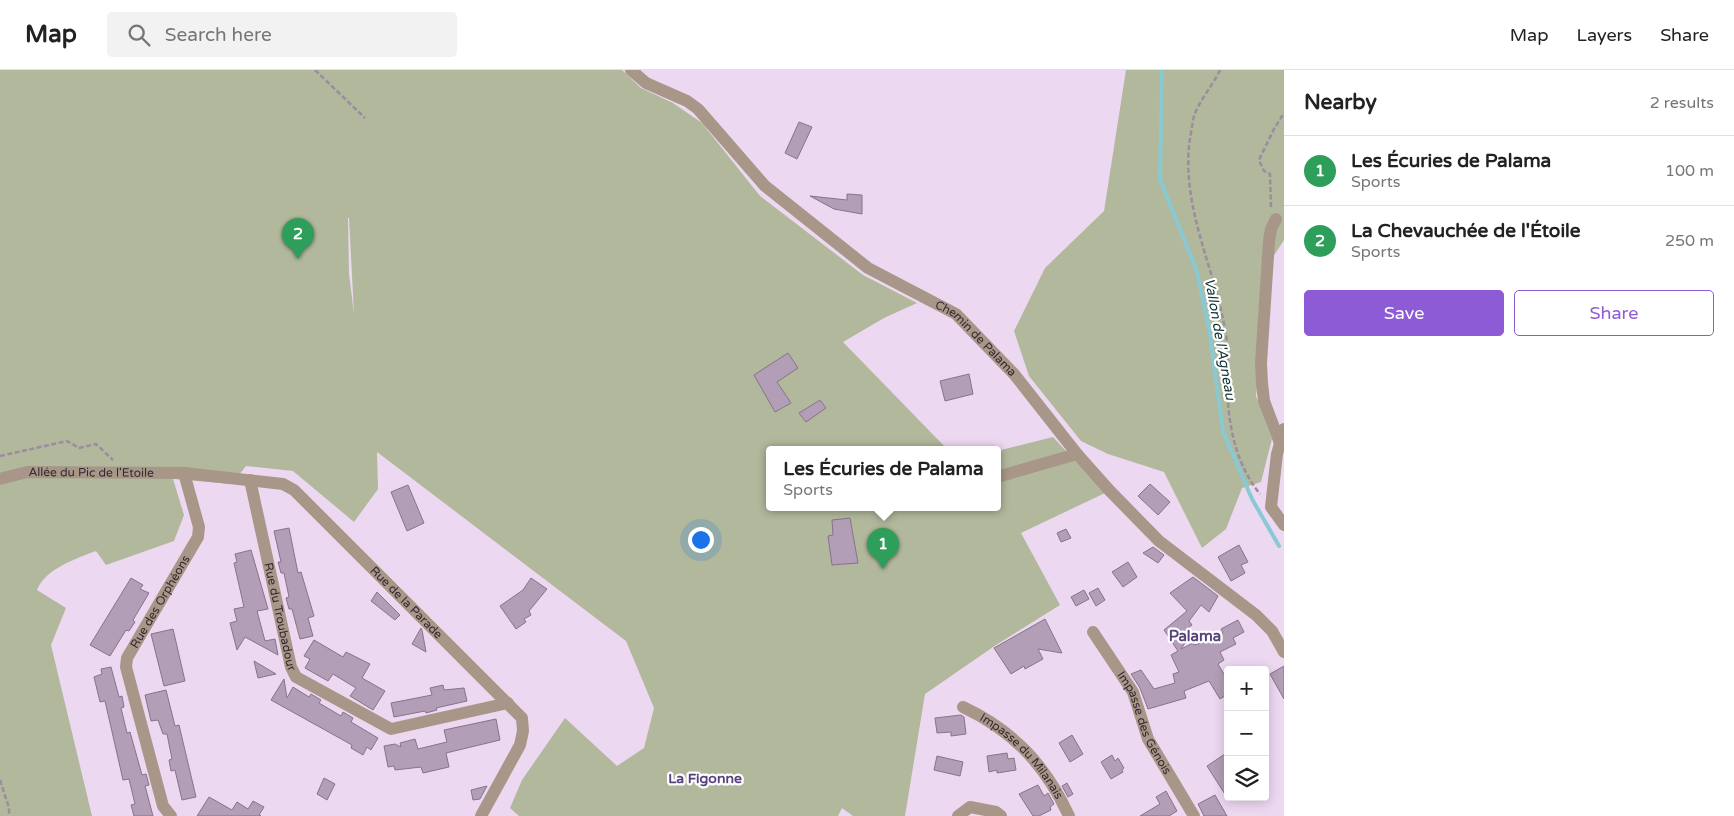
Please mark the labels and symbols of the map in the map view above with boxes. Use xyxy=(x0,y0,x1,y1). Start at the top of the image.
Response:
pin: 2 xyxy=(282,218,314,259)
water label: Vallon de l'Agneau xyxy=(1201,277,1239,403)
street label: Chemin de Palama xyxy=(933,297,1019,379)
street label: Allée du Pic de l'Etoile xyxy=(28,465,154,480)
your location xyxy=(688,527,714,553)
pin: 1 xyxy=(867,528,899,569)
street label: Rue des Orphéons xyxy=(127,553,193,651)
street label: Rue du Troubadour xyxy=(261,561,299,674)
street label: Rue de la Parade xyxy=(367,563,446,642)
district label: Palama xyxy=(1169,627,1221,645)
street label: Impasse des Génois xyxy=(1114,669,1175,777)
street label: Impasse du Milanais xyxy=(978,710,1066,802)
district label: La Figonne xyxy=(668,770,742,787)

